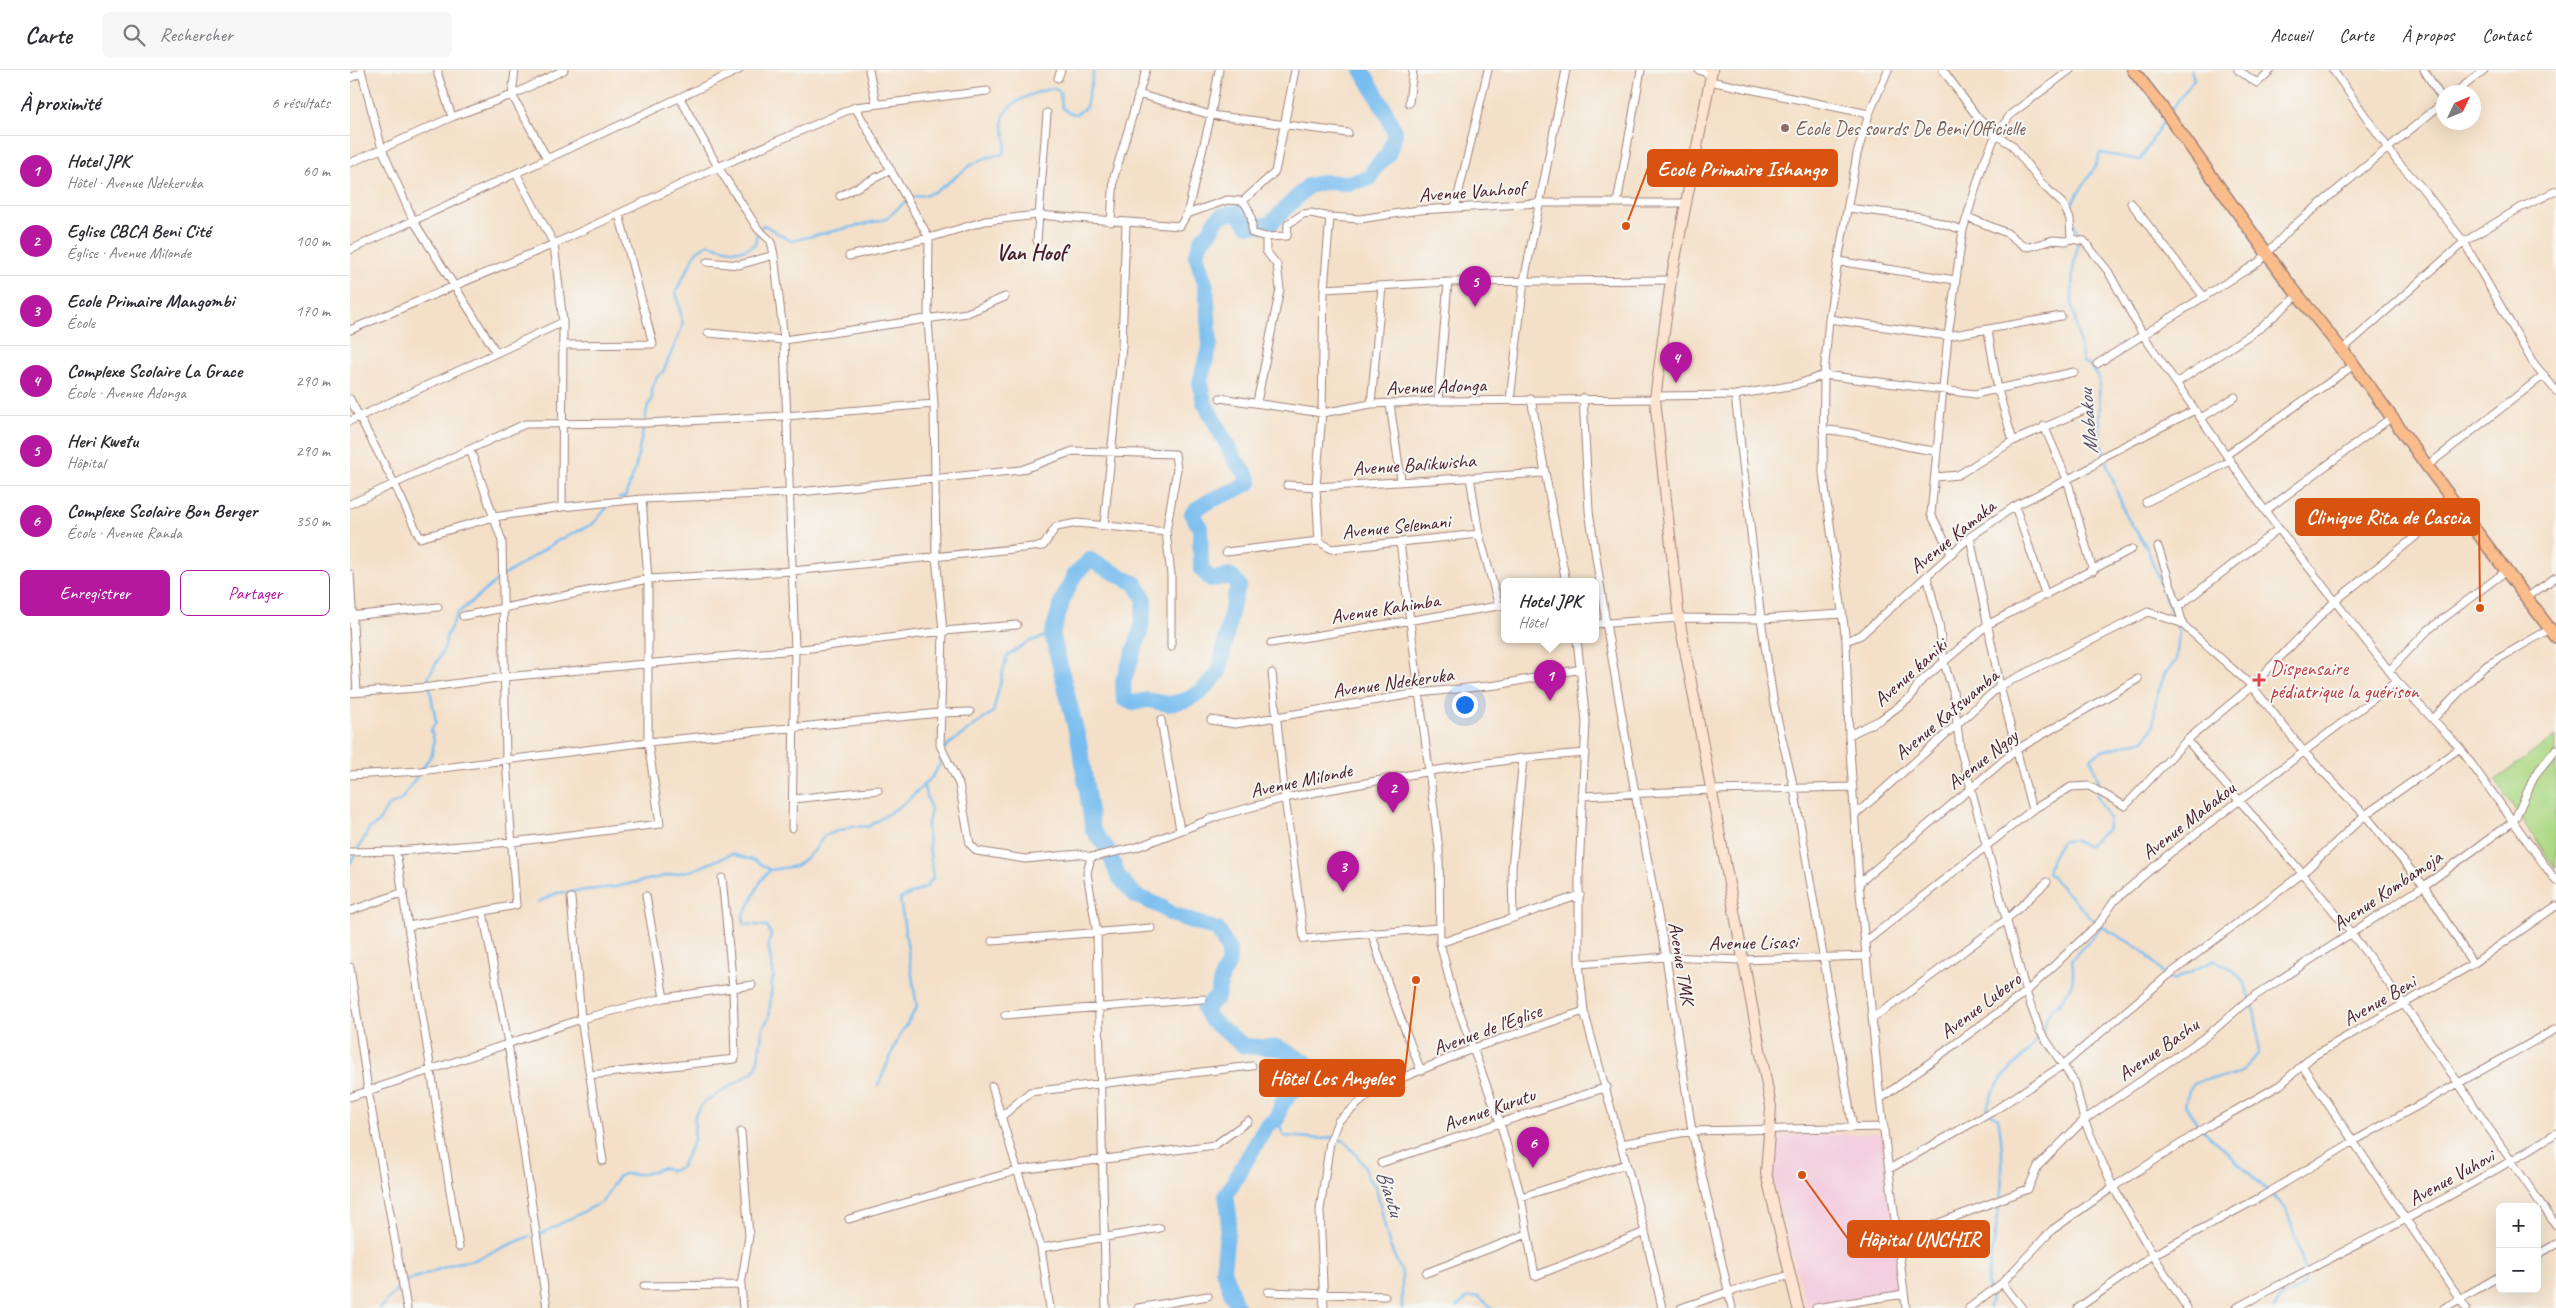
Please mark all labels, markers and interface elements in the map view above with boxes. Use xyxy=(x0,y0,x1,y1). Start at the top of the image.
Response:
search box xyxy=(102,12,452,57)
text: Carte xyxy=(25,20,72,50)
icon: search xyxy=(120,21,148,49)
text: Rechercher xyxy=(160,23,233,47)
text: Accueil xyxy=(2271,24,2311,46)
text: Carte xyxy=(2339,24,2374,46)
text: À propos xyxy=(2402,24,2454,46)
text: Contact xyxy=(2482,24,2531,46)
north arrow xyxy=(2436,85,2481,130)
text: À proximité xyxy=(20,90,100,116)
text: 6 résultats xyxy=(271,93,330,113)
place label: Ecole Des sourds De Beni/Officielle xyxy=(1795,116,2026,141)
marker: Ecole Des sourds De Beni/Officielle xyxy=(1779,122,1791,134)
text: Hotel JPK xyxy=(67,149,130,173)
callout: Ecole Primaire Ishango xyxy=(1648,150,1837,186)
text: Ecole Primaire Ishango xyxy=(1657,156,1829,182)
text: 1 xyxy=(32,161,40,181)
text: 60 m xyxy=(303,161,330,181)
text: Hôtel · Avenue Ndekeruka xyxy=(67,173,203,193)
street label: Avenue Vanhoof xyxy=(1418,175,1530,208)
text: Eglise CBCA Beni Cité xyxy=(67,219,210,243)
text: 2 xyxy=(32,231,40,251)
text: 100 m xyxy=(296,231,330,251)
district label: Van Hoof xyxy=(996,239,1071,267)
text: Église · Avenue Milonde xyxy=(67,243,191,263)
pin: 5 xyxy=(1459,266,1491,307)
text: Ecole Primaire Mangombi xyxy=(67,289,234,313)
text: 3 xyxy=(32,301,40,321)
text: 170 m xyxy=(296,301,330,321)
text: École xyxy=(67,313,95,333)
pin: 4 xyxy=(1660,342,1692,383)
text: Complexe Scolaire La Grace xyxy=(67,359,242,383)
text: 4 xyxy=(32,371,40,391)
text: 290 m xyxy=(296,371,330,391)
street label: Avenue Adonga xyxy=(1386,372,1488,401)
text: École · Avenue Adonga xyxy=(67,383,186,403)
water label: Mabakou xyxy=(2072,385,2104,455)
text: Heri Kwetu xyxy=(67,429,138,453)
text: 5 xyxy=(33,441,39,461)
text: 290 m xyxy=(296,441,330,461)
street label: Avenue Balikwisha xyxy=(1352,448,1478,481)
text: Hôpital xyxy=(67,453,105,473)
street label: Avenue Kamaka xyxy=(1904,493,2002,579)
text: Complexe Scolaire Bon Berger xyxy=(67,499,257,523)
callout: Clinique Rita de Cascia xyxy=(2296,499,2479,535)
text: Clinique Rita de Cascia xyxy=(2306,504,2471,530)
street label: Avenue Selemani xyxy=(1341,508,1454,545)
text: 6 xyxy=(32,511,40,531)
text: 350 m xyxy=(296,511,330,531)
text: École · Avenue Randa xyxy=(67,523,182,543)
button: Enregistrer xyxy=(20,570,170,616)
button: Partager xyxy=(180,570,330,616)
popup xyxy=(1501,578,1599,643)
street label: Avenue Kahimba xyxy=(1329,587,1443,629)
text: Hotel JPK xyxy=(1518,589,1582,613)
text: Hôtel xyxy=(1518,613,1546,633)
street label: Avenue kaniki xyxy=(1868,631,1954,712)
place label: Dispensaire pédiatrique la guérison xyxy=(2270,656,2420,704)
pin: 1 xyxy=(1534,660,1566,701)
street label: Avenue Ndekeruka xyxy=(1331,661,1456,703)
street label: Avenue Katswamba xyxy=(1889,662,2005,765)
marker: Dispensaire pédiatrique la guérison xyxy=(2252,673,2266,687)
your location xyxy=(1452,692,1478,718)
street label: Avenue Ngoy xyxy=(1942,722,2025,795)
street label: Avenue Milonde xyxy=(1248,757,1356,803)
pin: 2 xyxy=(1377,772,1409,813)
street label: Avenue Mabakou xyxy=(2136,775,2242,865)
street label: Avenue Kombamoja xyxy=(2328,844,2448,936)
pin: 3 xyxy=(1327,851,1359,892)
street label: Avenue TMK xyxy=(1663,920,1701,1009)
street label: Avenue Lisasi xyxy=(1708,929,1800,956)
street label: Avenue Lubero xyxy=(1935,966,2027,1044)
street label: Avenue Beni xyxy=(2338,968,2422,1031)
street label: Avenue de l'Eglise xyxy=(1429,998,1546,1061)
street label: Avenue Bashu xyxy=(2113,1011,2205,1086)
callout: Hôtel Los Angeles xyxy=(1260,1060,1404,1096)
text: Hôtel Los Angeles xyxy=(1270,1065,1397,1091)
street label: Avenue Kurutu xyxy=(1440,1082,1540,1137)
pin: 6 xyxy=(1517,1127,1549,1168)
street label: Avenue Vuhovi xyxy=(2404,1143,2500,1211)
water label: Biautu xyxy=(1371,1167,1410,1222)
map controls xyxy=(2496,1203,2541,1293)
button: + xyxy=(2496,1203,2541,1248)
callout: Hôpital UNCHIR xyxy=(1848,1221,1989,1257)
text: Hôpital UNCHIR xyxy=(1858,1226,1983,1252)
button: − xyxy=(2496,1248,2541,1293)

